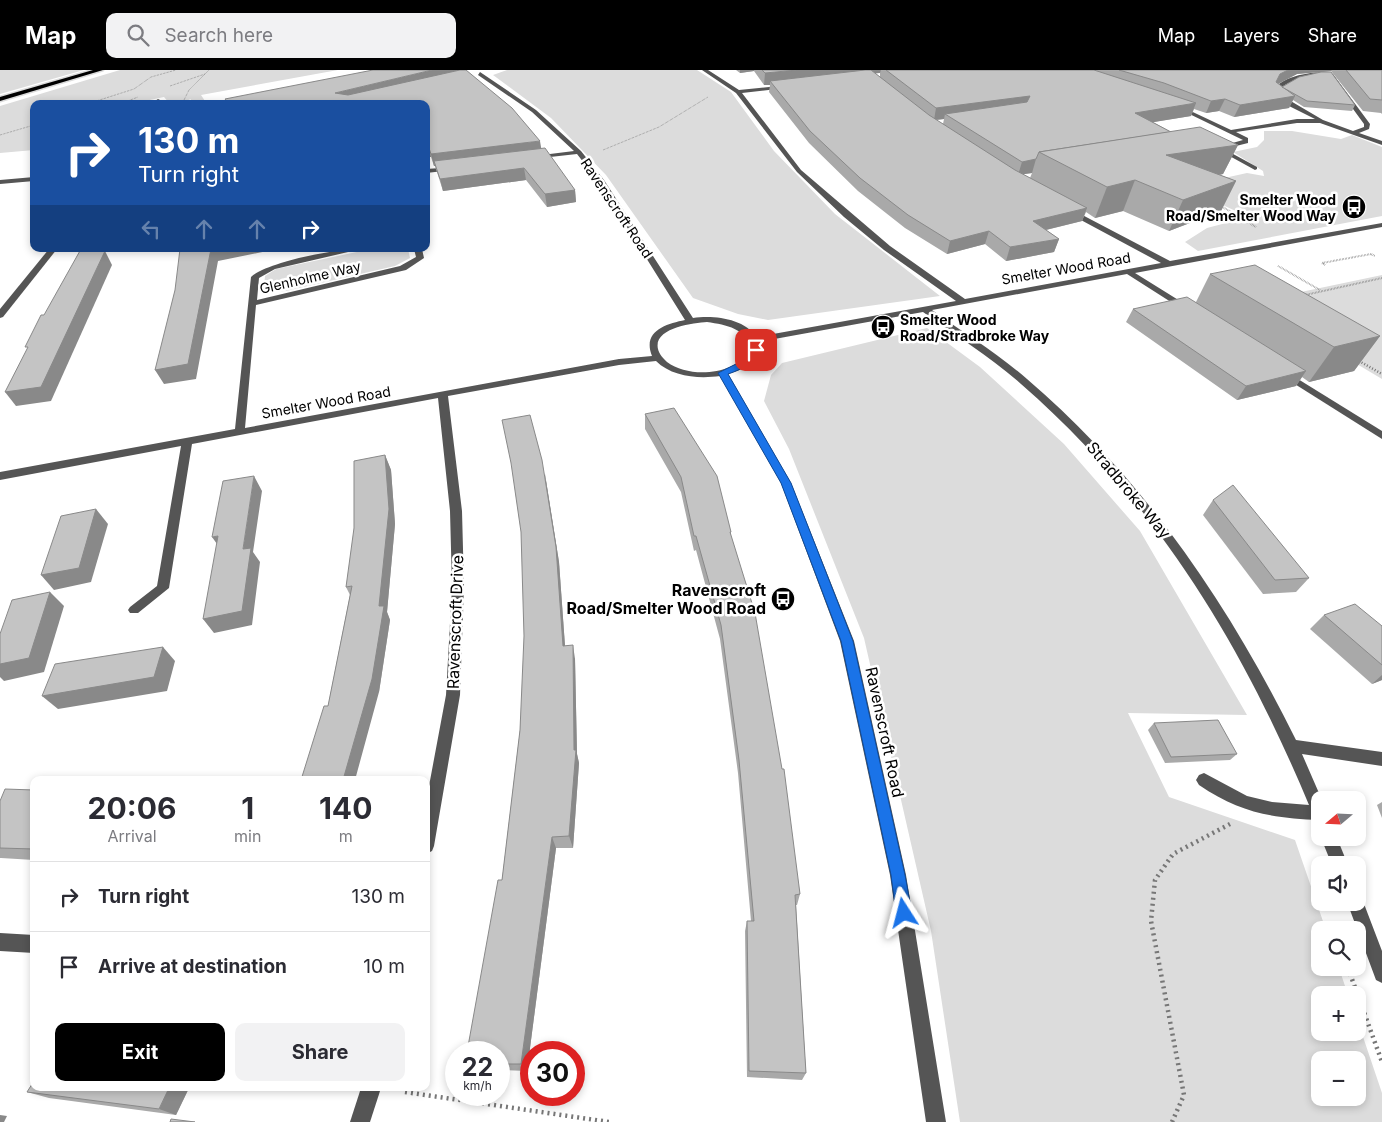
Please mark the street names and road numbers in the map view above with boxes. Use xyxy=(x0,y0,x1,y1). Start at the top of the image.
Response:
street label: Ravenscroft Road xyxy=(577,155,657,261)
street label: Smelter Wood Road xyxy=(1000,248,1132,288)
street label: Glenholme Way xyxy=(258,257,362,297)
street label: Smelter Wood Road xyxy=(260,382,392,422)
street label: Stradbroke Way xyxy=(1083,437,1175,543)
street label: Ravenscroft Drive xyxy=(443,555,467,689)
street label: Ravenscroft Road xyxy=(861,665,909,799)

